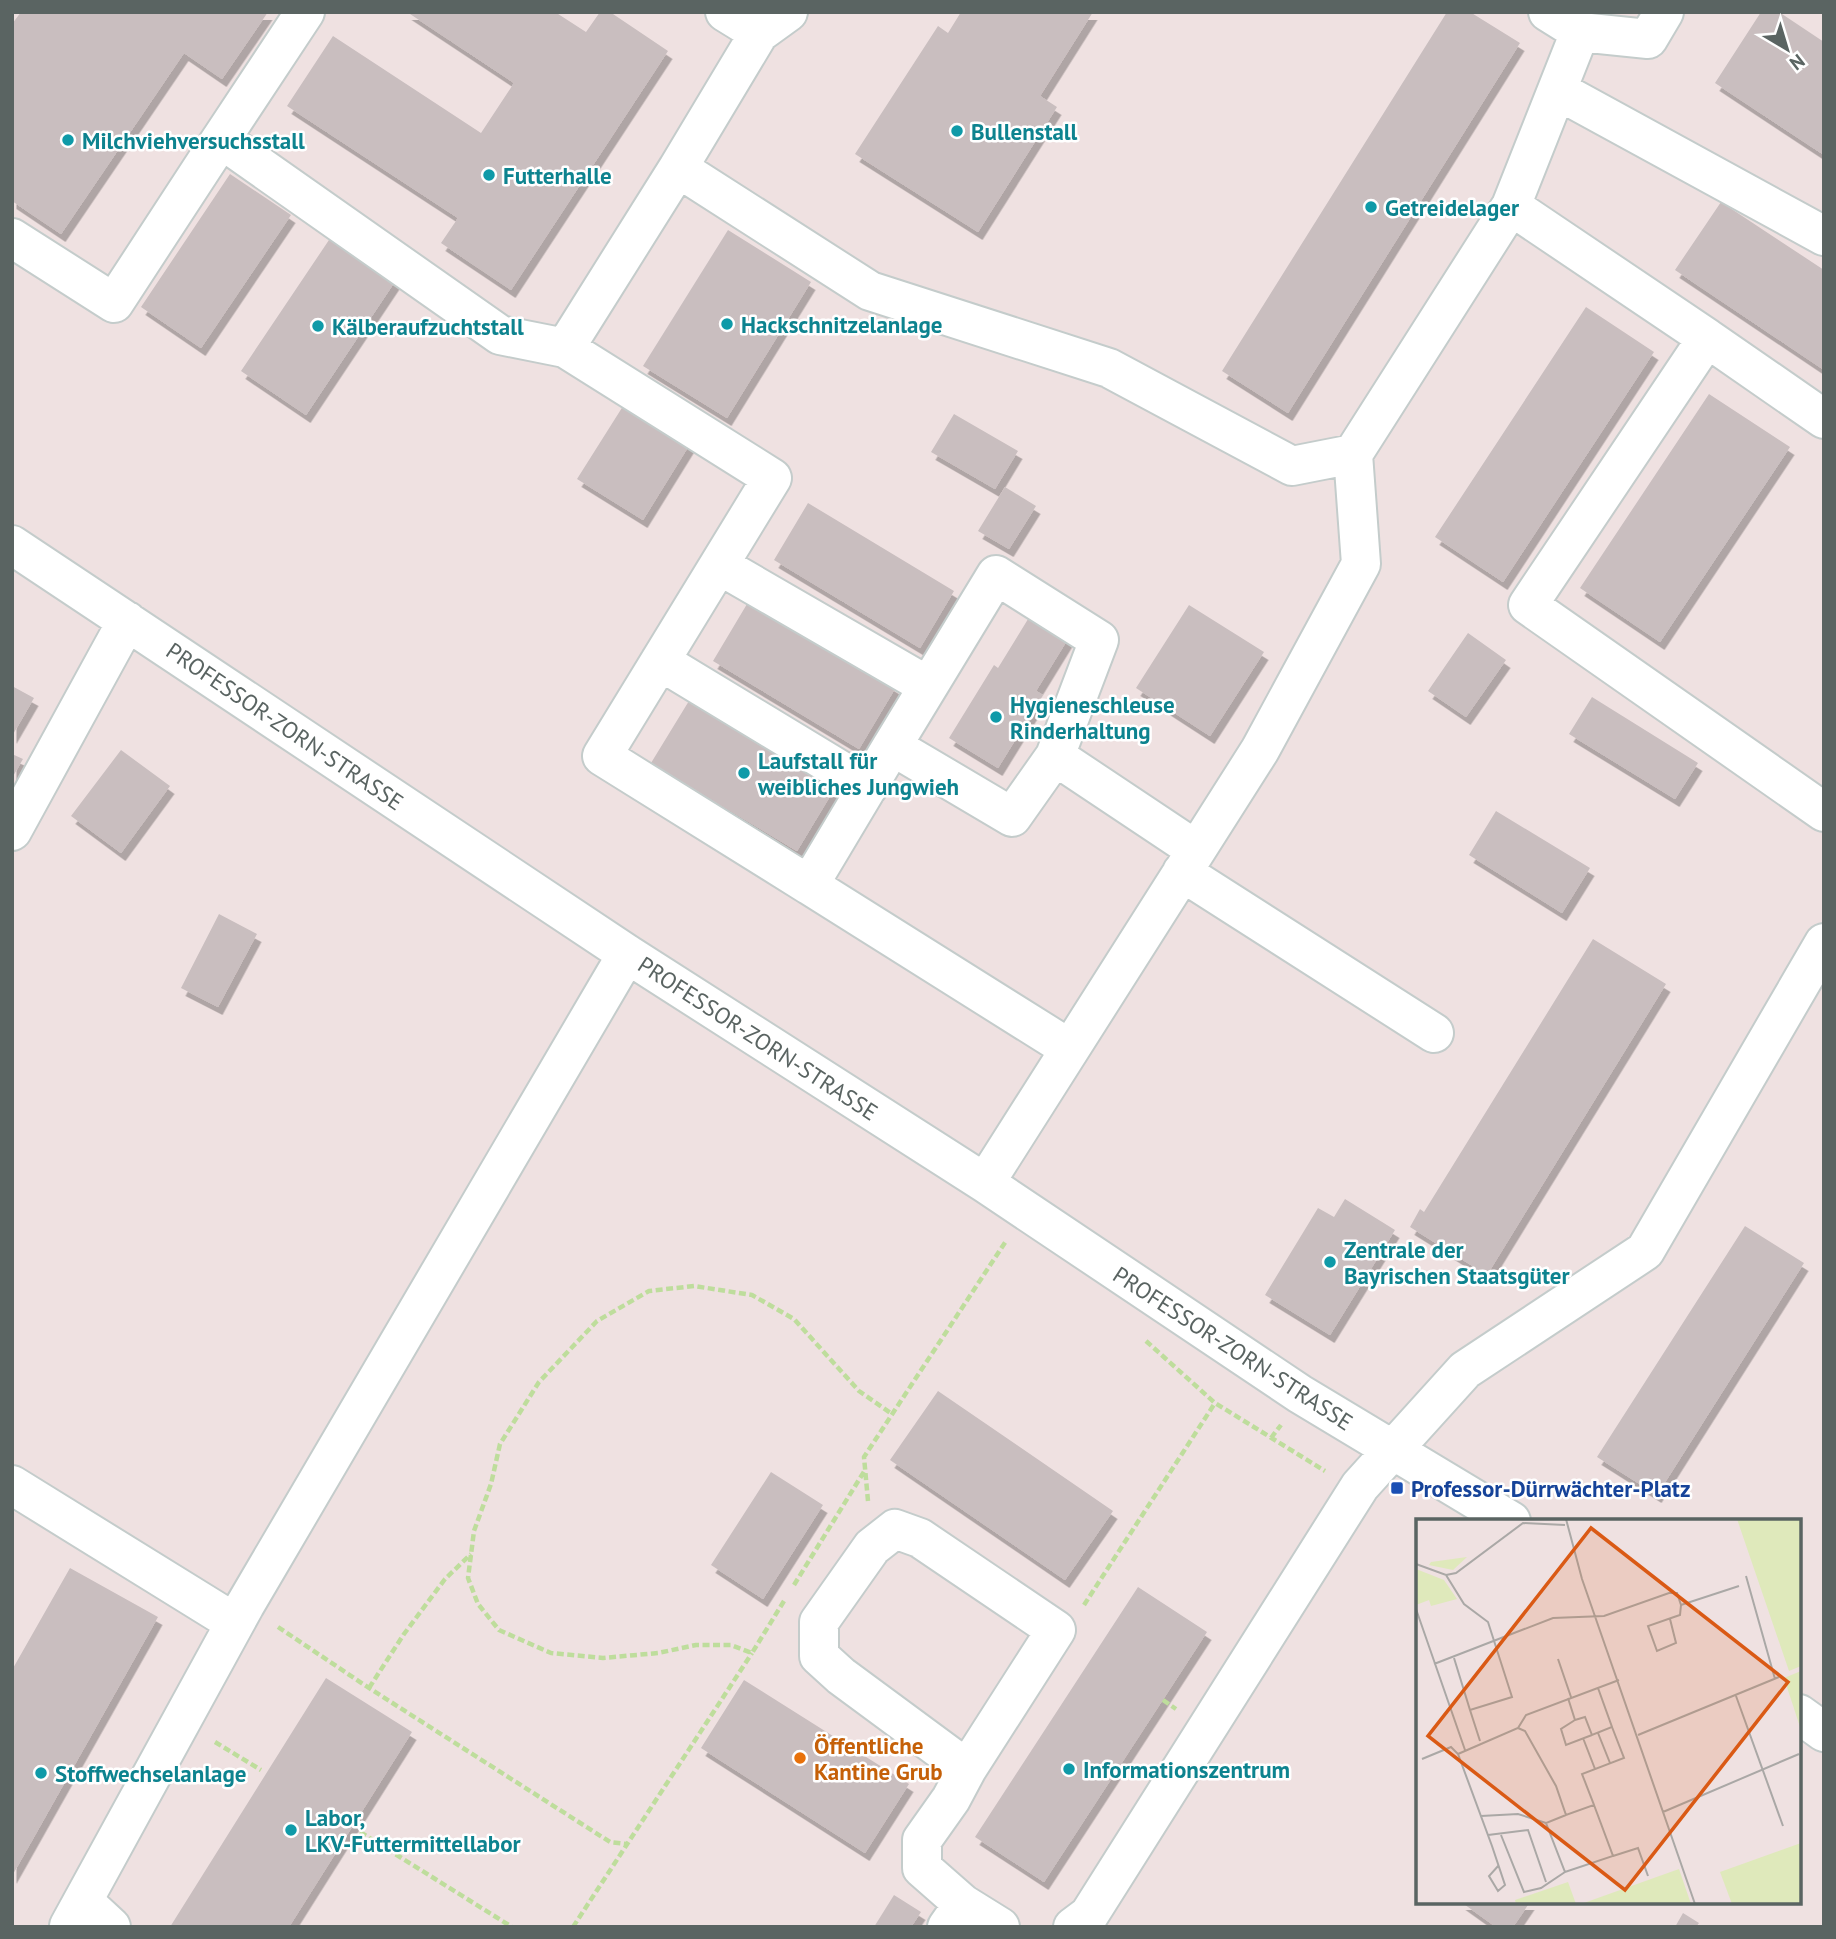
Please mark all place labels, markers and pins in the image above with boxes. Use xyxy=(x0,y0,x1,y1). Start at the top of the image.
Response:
place label: Bullenstall xyxy=(971,117,1078,146)
marker: Bullenstall xyxy=(949,123,965,139)
place label: Milchviehversuchsstall xyxy=(82,126,305,155)
marker: Milchviehversuchsstall xyxy=(60,132,76,148)
place label: Futterhalle xyxy=(503,161,612,190)
marker: Futterhalle xyxy=(481,167,497,183)
place label: Getreidelager xyxy=(1385,193,1520,222)
marker: Getreidelager xyxy=(1363,199,1379,215)
place label: Hackschnitzelanlage xyxy=(741,310,943,339)
place label: Kälberaufzuchtstall xyxy=(332,312,524,341)
marker: Hackschnitzelanlage xyxy=(719,316,735,332)
marker: Kälberaufzuchtstall xyxy=(310,318,326,334)
place label: Hygieneschleuse Rinderhaltung xyxy=(1010,690,1175,745)
marker: Hygieneschleuse Rinderhaltung xyxy=(988,709,1004,725)
place label: Laufstall für weibliches Jungwieh xyxy=(757,746,959,801)
marker: Laufstall für weibliches Jungwieh xyxy=(736,765,752,781)
place label: Zentrale der Bayrischen Staatsgüter xyxy=(1344,1235,1571,1290)
marker: Zentrale der Bayrischen Staatsgüter xyxy=(1322,1254,1338,1270)
place label: Professor-Dürrwächter-Platz xyxy=(1411,1474,1690,1503)
marker: Professor-Dürrwächter-Platz xyxy=(1389,1480,1405,1496)
place label: Öffentliche Kantine Grub xyxy=(814,1731,942,1786)
marker: Öffentliche Kantine Grub xyxy=(792,1750,808,1766)
place label: Informationszentrum xyxy=(1083,1755,1290,1784)
place label: Stoffwechselanlage xyxy=(55,1759,246,1788)
marker: Informationszentrum xyxy=(1061,1761,1077,1777)
marker: Stoffwechselanlage xyxy=(33,1765,49,1781)
place label: Labor, LKV-Futtermittellabor xyxy=(305,1803,522,1858)
marker: Labor, LKV-Futtermittellabor xyxy=(283,1822,299,1838)

